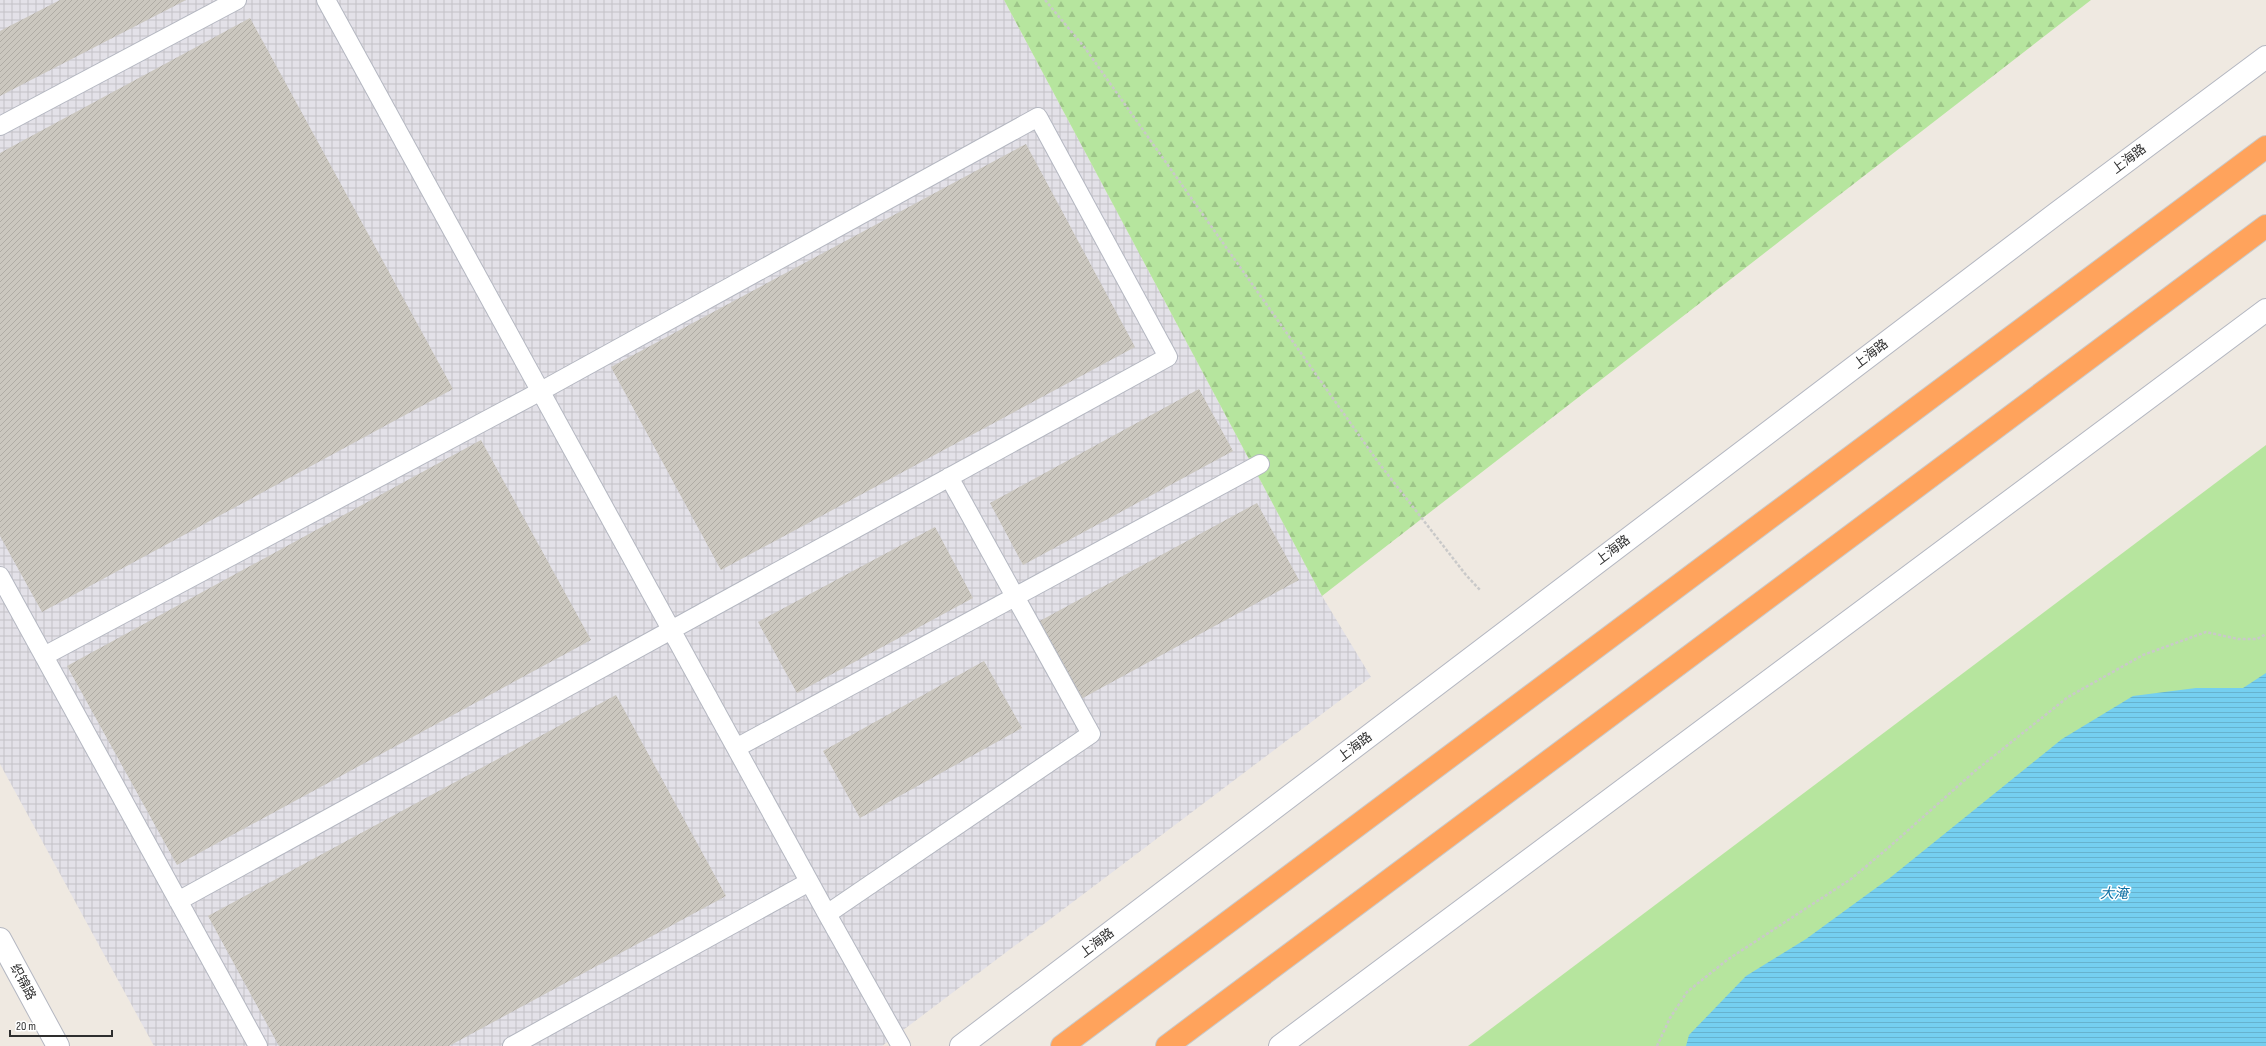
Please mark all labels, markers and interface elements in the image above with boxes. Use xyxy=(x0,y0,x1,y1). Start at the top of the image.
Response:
street label: 上海路 xyxy=(2109,141,2149,177)
street label: 上海路 xyxy=(1851,336,1891,372)
street label: 上海路 xyxy=(1593,532,1633,568)
street label: 上海路 xyxy=(1335,729,1375,765)
water label: 大淹 xyxy=(2100,885,2130,902)
street label: 上海路 xyxy=(1077,925,1117,961)
street label: 织锦路 xyxy=(7,961,39,1003)
scale bar xyxy=(10,1012,112,1038)
text: 20 m xyxy=(16,1019,36,1034)

